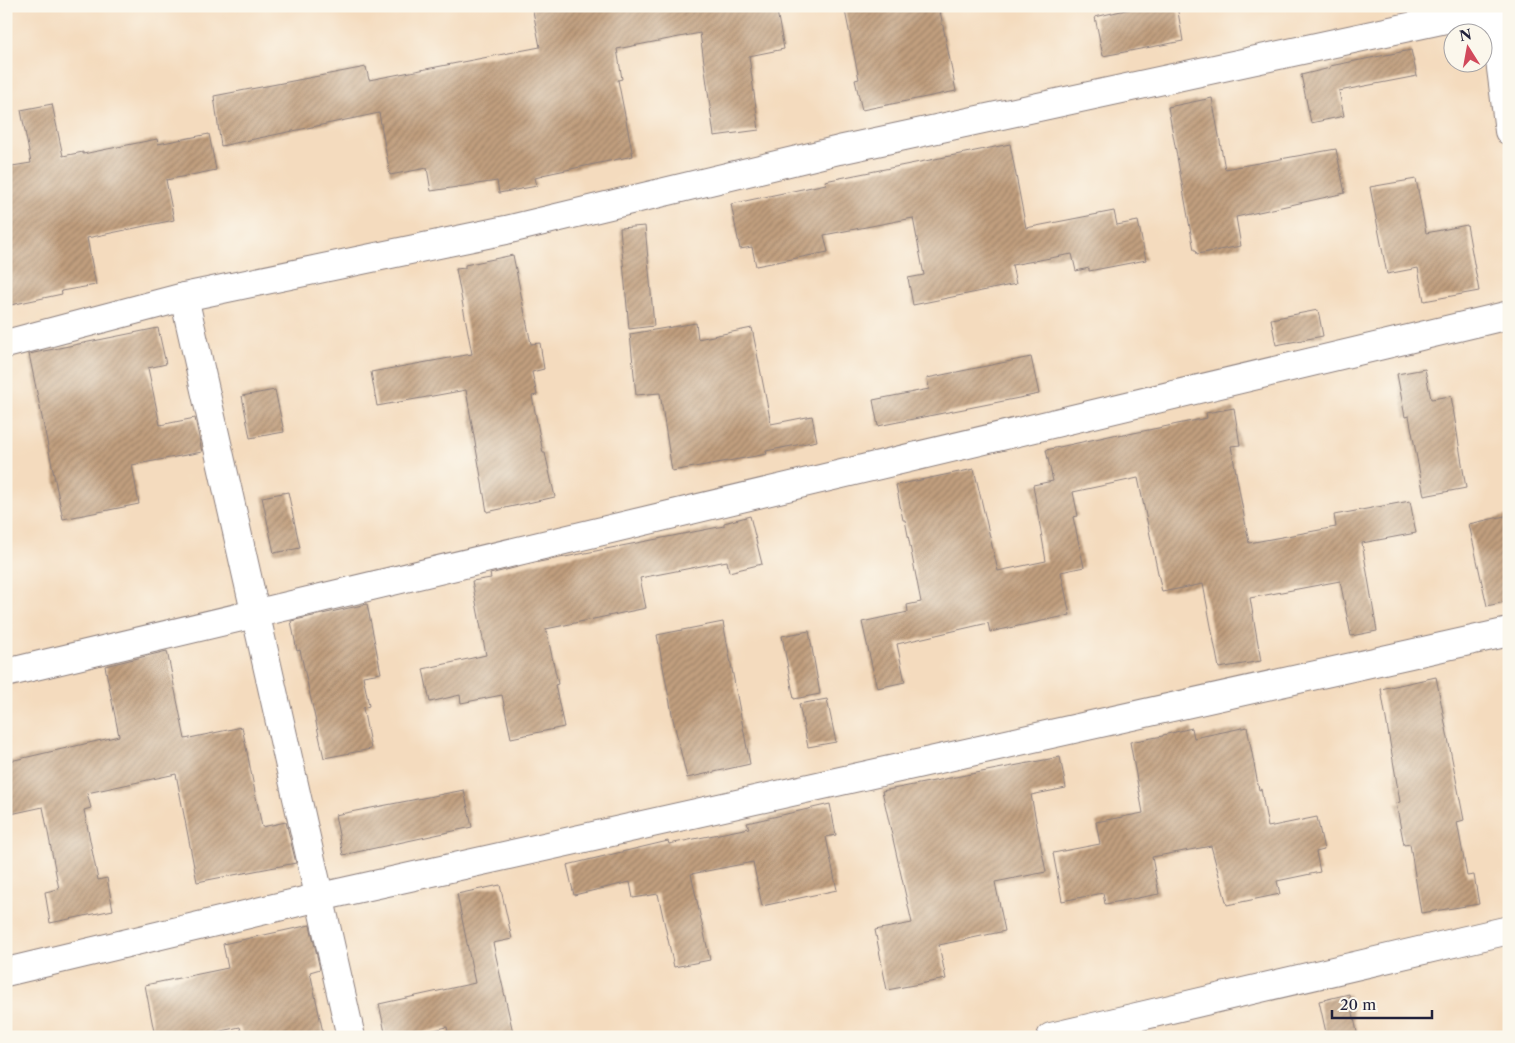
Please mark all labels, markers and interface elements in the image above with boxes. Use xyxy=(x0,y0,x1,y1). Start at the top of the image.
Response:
north arrow xyxy=(1442,22,1492,72)
text: N xyxy=(1458,25,1473,45)
scale bar xyxy=(1332,988,1432,1020)
text: 20 m xyxy=(1340,995,1376,1014)

